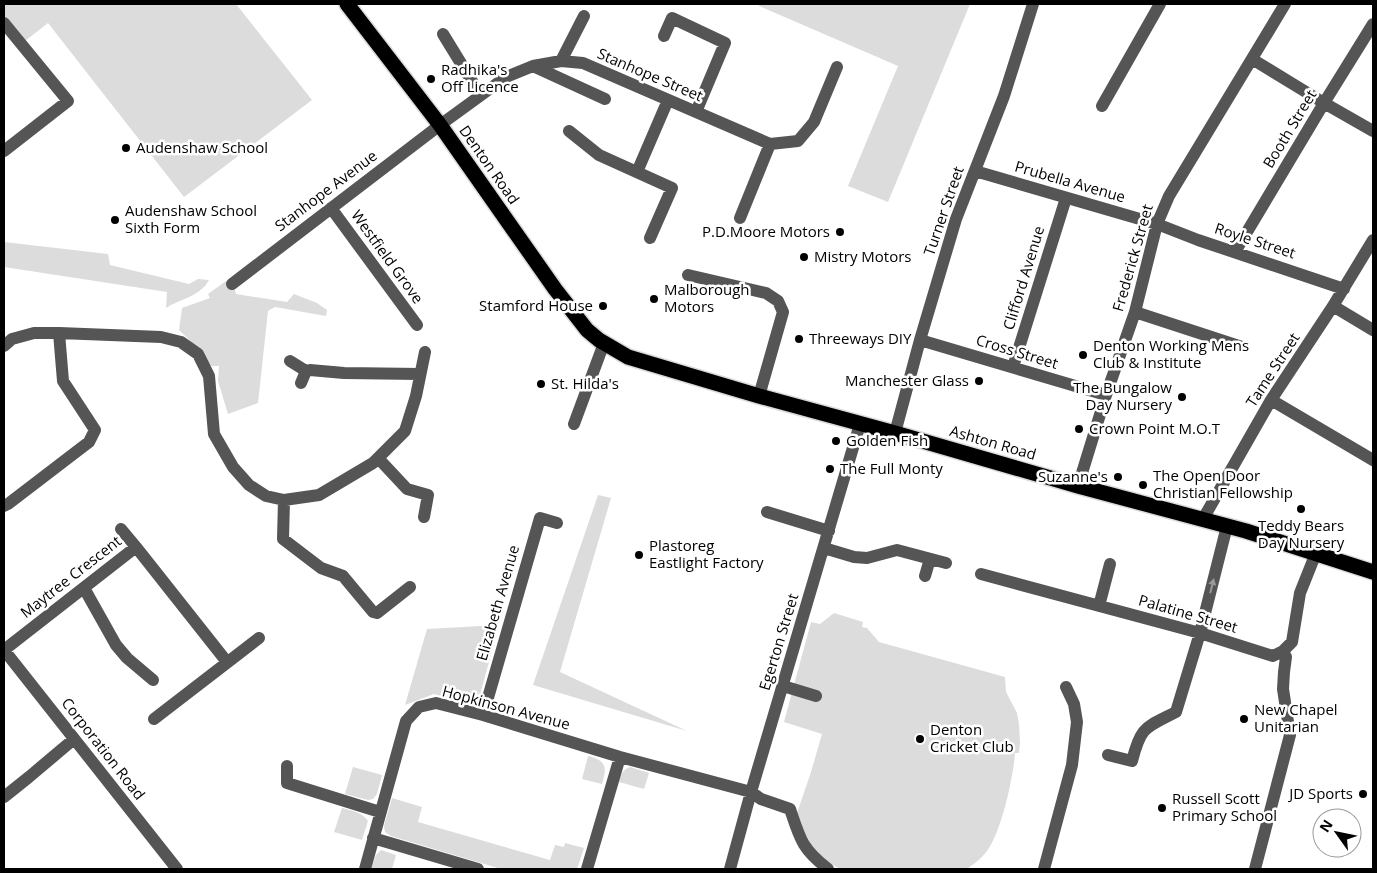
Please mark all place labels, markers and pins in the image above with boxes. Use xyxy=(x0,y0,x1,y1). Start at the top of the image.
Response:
place label: Radhika's Off Licence xyxy=(441,59,519,96)
marker: Radhika's Off Licence xyxy=(425,73,437,85)
place label: Audenshaw School xyxy=(136,137,268,157)
marker: Audenshaw School xyxy=(120,142,132,154)
place label: Audenshaw School Sixth Form xyxy=(125,200,257,237)
marker: Audenshaw School Sixth Form xyxy=(109,214,121,226)
place label: P.D.Moore Motors xyxy=(702,221,830,241)
marker: P.D.Moore Motors xyxy=(834,226,846,238)
place label: Mistry Motors xyxy=(814,246,911,266)
marker: Mistry Motors xyxy=(798,251,810,263)
place label: Malborough Motors xyxy=(664,279,750,316)
marker: Malborough Motors xyxy=(648,293,660,305)
place label: Stamford House xyxy=(479,295,593,315)
marker: Stamford House xyxy=(597,300,609,312)
place label: Threeways DIY xyxy=(809,328,912,348)
marker: Threeways DIY xyxy=(793,333,805,345)
place label: Denton Working Mens Club & Institute xyxy=(1093,335,1249,372)
marker: Denton Working Mens Club & Institute xyxy=(1077,349,1089,361)
place label: Manchester Glass xyxy=(845,370,969,390)
place label: St. Hilda's xyxy=(551,373,619,393)
marker: Manchester Glass xyxy=(973,375,985,387)
place label: The Bungalow Day Nursery xyxy=(1073,377,1172,414)
marker: St. Hilda's xyxy=(535,378,547,390)
marker: The Bungalow Day Nursery xyxy=(1176,391,1188,403)
place label: Crown Point M.O.T xyxy=(1089,418,1221,438)
marker: Crown Point M.O.T xyxy=(1073,423,1085,435)
place label: Golden Fish xyxy=(846,430,928,450)
marker: Golden Fish xyxy=(830,435,842,447)
place label: The Full Monty xyxy=(840,458,943,478)
marker: The Full Monty xyxy=(824,463,836,475)
place label: The Open Door Christian Fellowship xyxy=(1153,465,1293,502)
place label: Suzanne's xyxy=(1038,466,1108,486)
marker: Suzanne's xyxy=(1112,471,1124,483)
marker: The Open Door Christian Fellowship xyxy=(1137,479,1149,491)
marker: Teddy Bears Day Nursery xyxy=(1295,503,1307,515)
place label: Teddy Bears Day Nursery xyxy=(1258,515,1345,552)
place label: Plastoreg Eastlight Factory xyxy=(649,535,764,572)
marker: Plastoreg Eastlight Factory xyxy=(633,549,645,561)
place label: New Chapel Unitarian xyxy=(1254,699,1338,736)
marker: New Chapel Unitarian xyxy=(1238,713,1250,725)
place label: Denton Cricket Club xyxy=(930,719,1014,756)
marker: Denton Cricket Club xyxy=(914,733,926,745)
place label: JD Sports xyxy=(1287,783,1353,803)
place label: Russell Scott Primary School xyxy=(1172,788,1277,825)
marker: JD Sports xyxy=(1357,788,1369,800)
marker: Russell Scott Primary School xyxy=(1156,802,1168,814)

